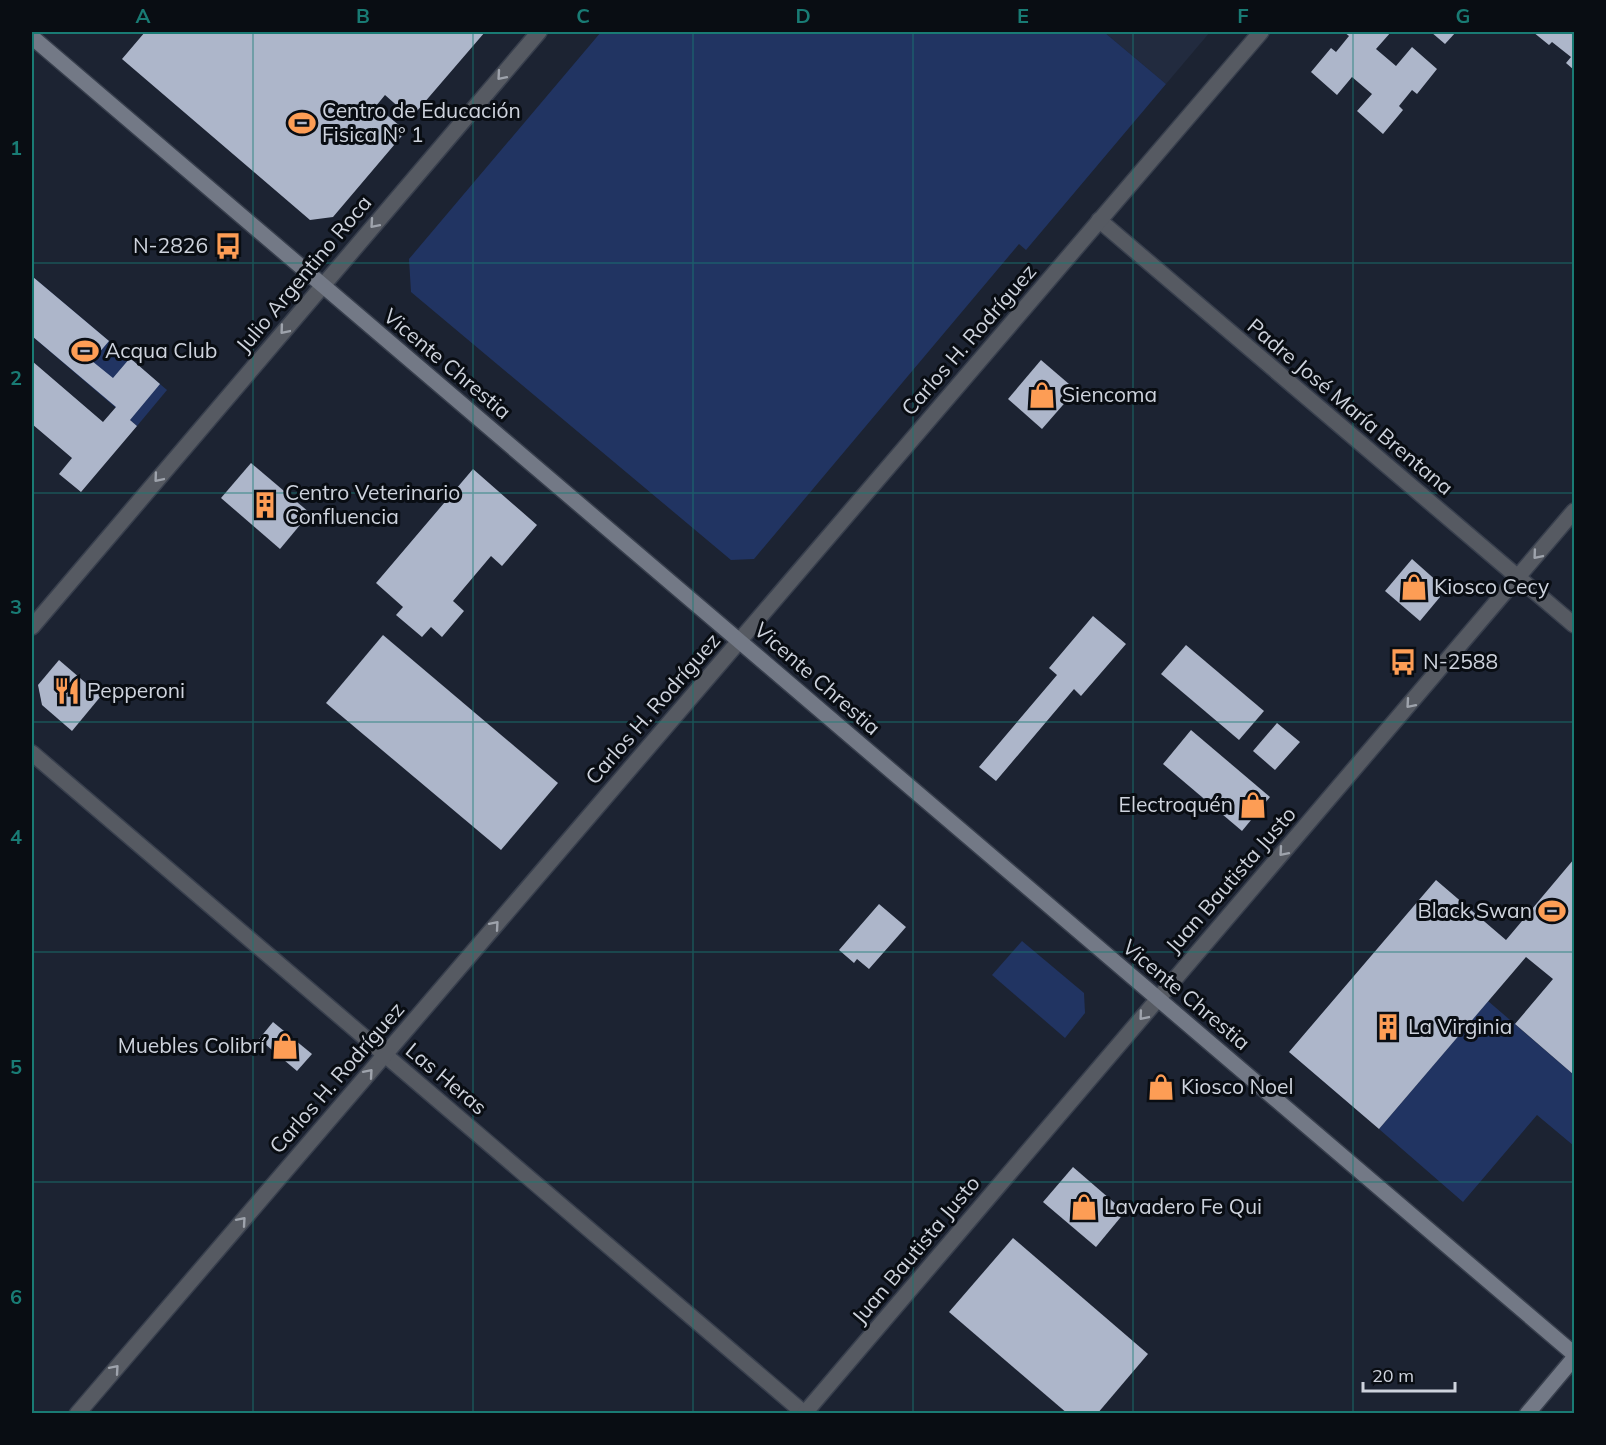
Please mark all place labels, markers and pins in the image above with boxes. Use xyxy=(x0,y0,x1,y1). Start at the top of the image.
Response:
place label: Centro de Educación Fisica Nº 1 xyxy=(322,97,521,147)
sports icon: Centro de Educación Fisica Nº 1 xyxy=(287,108,317,138)
bus stop icon: N-2826 xyxy=(213,231,243,261)
place label: N-2826 xyxy=(133,232,208,258)
sports icon: Acqua Club xyxy=(70,336,100,366)
place label: Acqua Club xyxy=(105,337,217,363)
shop icon: Siencoma xyxy=(1027,380,1057,410)
place label: Siencoma xyxy=(1062,381,1157,407)
place label: Centro Veterinario Confluencia xyxy=(285,479,460,529)
building icon: Centro Veterinario Confluencia xyxy=(250,490,280,520)
shop icon: Kiosco Cecy xyxy=(1399,572,1429,602)
place label: Kiosco Cecy xyxy=(1434,573,1549,599)
bus stop icon: N-2588 xyxy=(1388,647,1418,677)
place label: N-2588 xyxy=(1423,648,1498,674)
restaurant icon: Pepperoni xyxy=(52,676,82,706)
place label: Pepperoni xyxy=(87,677,185,703)
shop icon: Electroquén xyxy=(1238,790,1268,820)
place label: Electroquén xyxy=(1119,791,1233,817)
sports icon: Black Swan xyxy=(1537,896,1567,926)
place label: Black Swan xyxy=(1418,897,1532,923)
building icon: La Virginia xyxy=(1373,1012,1403,1042)
place label: La Virginia xyxy=(1408,1013,1512,1039)
shop icon: Muebles Colibrí xyxy=(270,1031,300,1061)
place label: Muebles Colibrí xyxy=(118,1032,266,1058)
shop icon: Kiosco Noel xyxy=(1146,1072,1176,1102)
place label: Kiosco Noel xyxy=(1181,1073,1293,1099)
shop icon: Lavadero Fe Qui xyxy=(1069,1192,1099,1222)
place label: Lavadero Fe Qui xyxy=(1104,1193,1262,1219)

